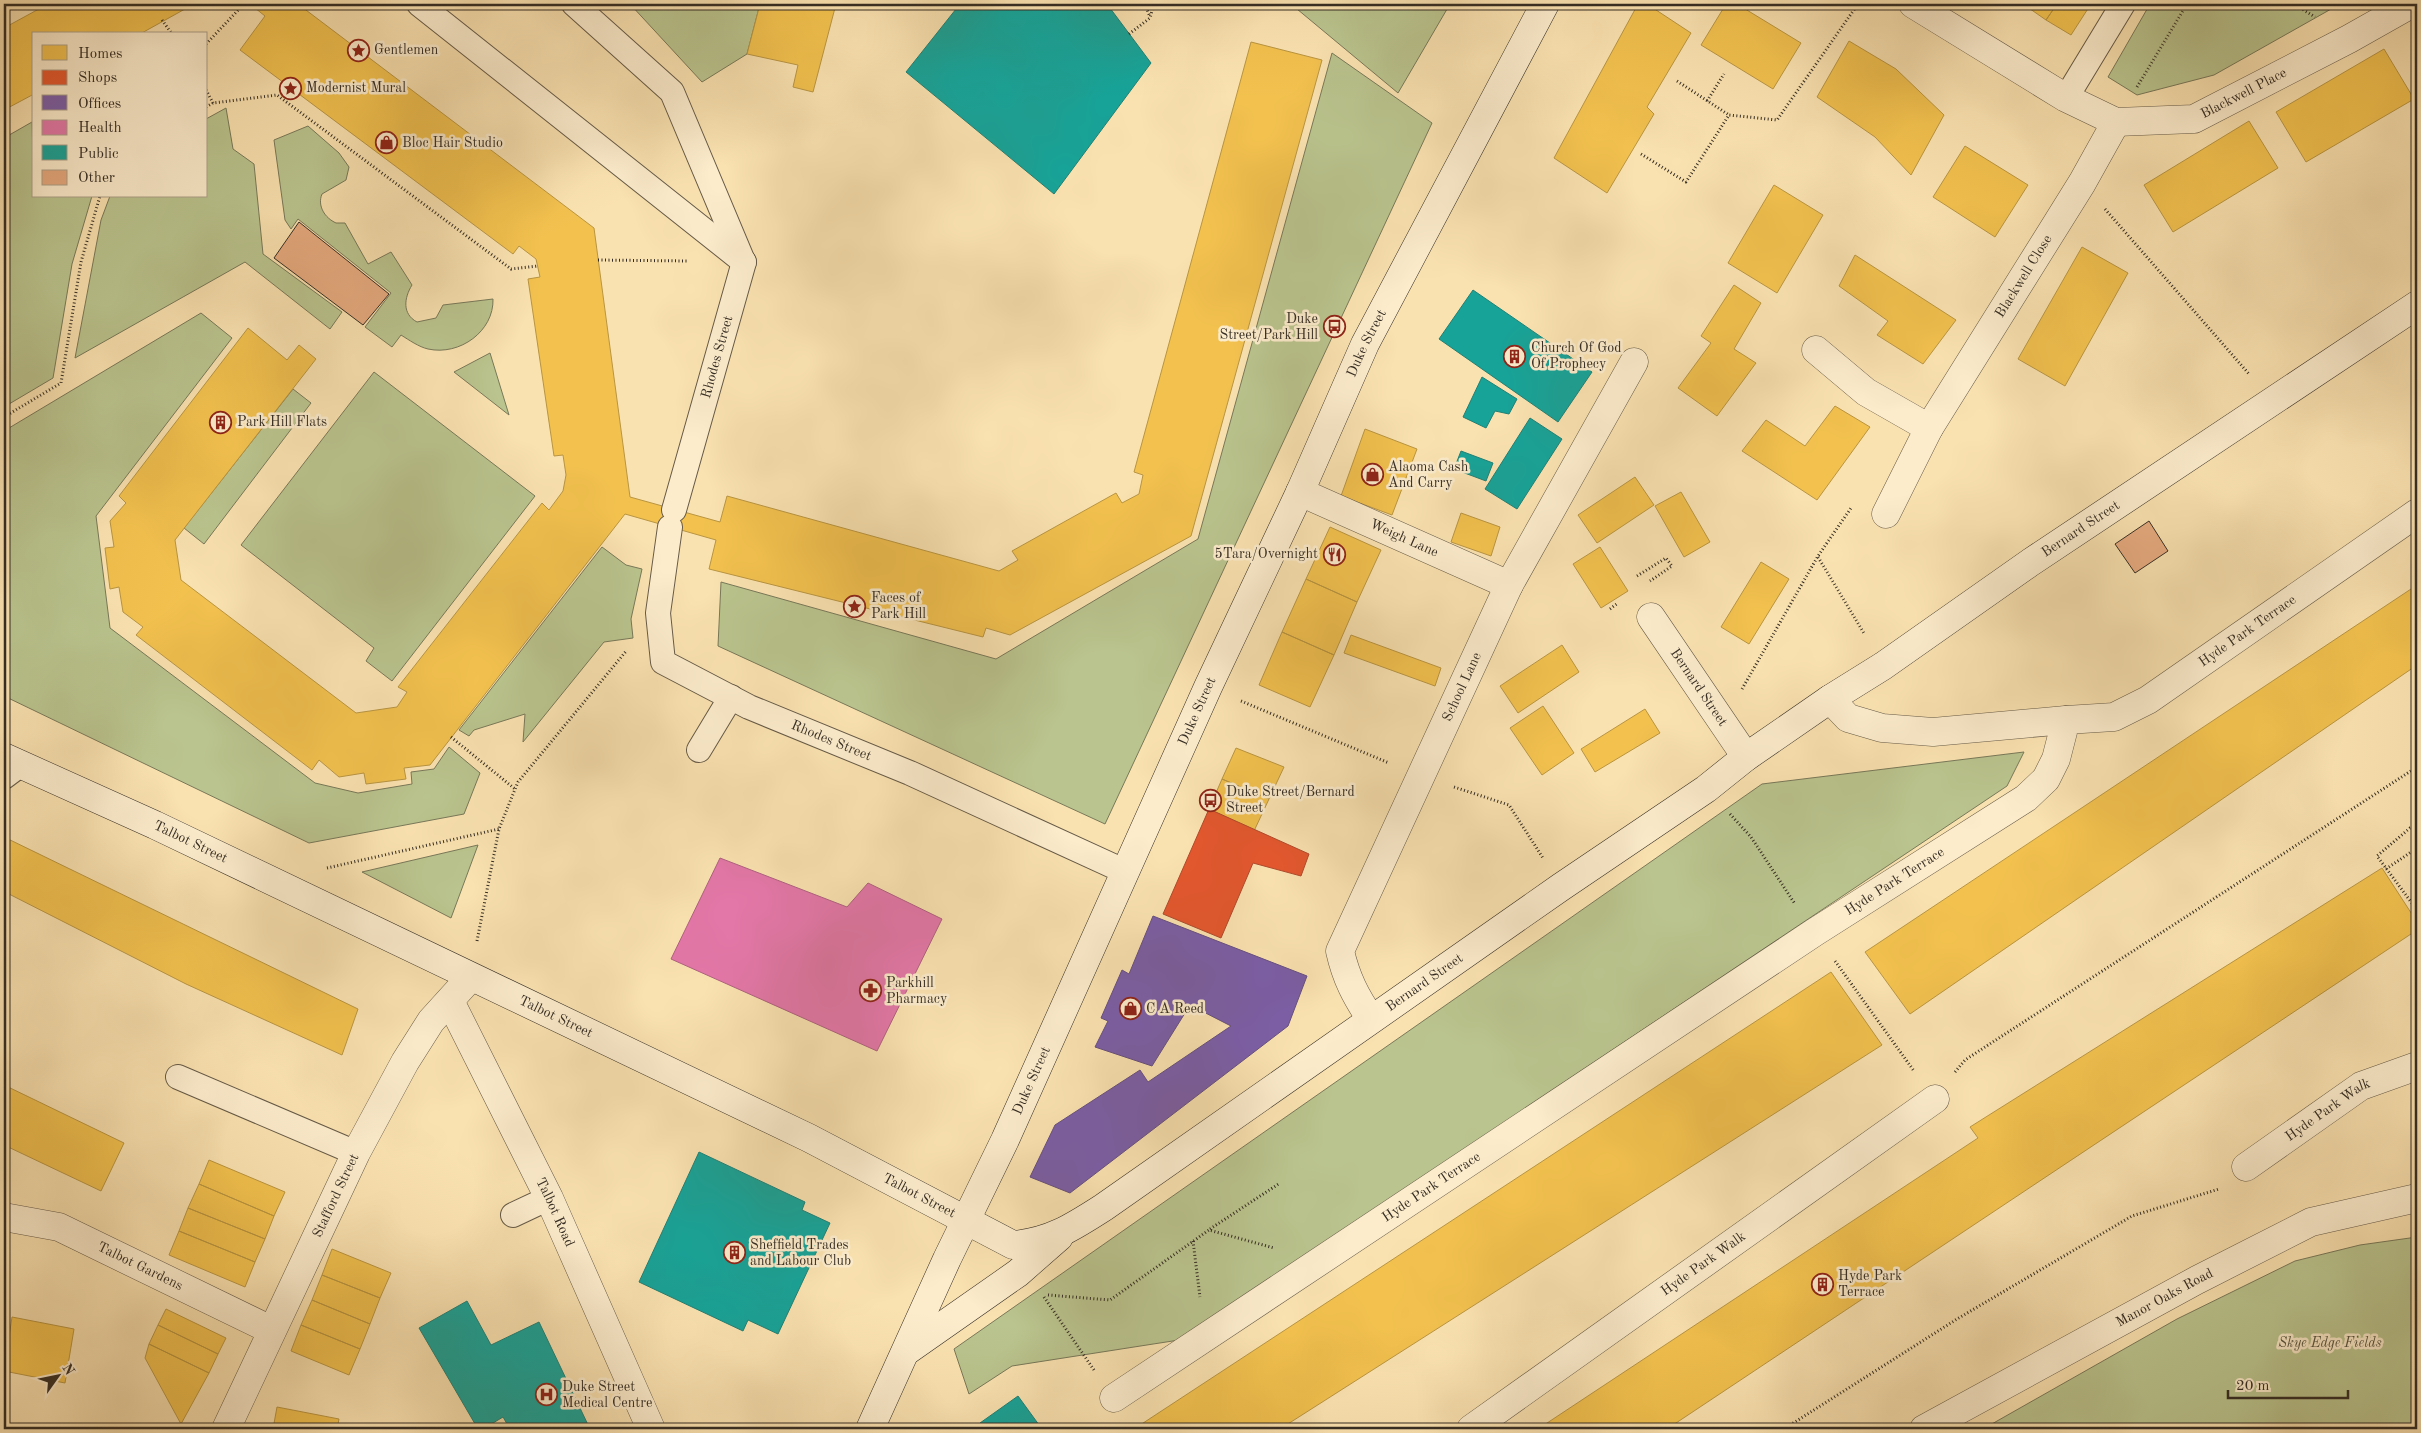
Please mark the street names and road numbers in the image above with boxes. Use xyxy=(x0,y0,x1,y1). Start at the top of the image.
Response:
street label: Blackwell Place xyxy=(2198,65,2289,121)
street label: Blackwell Close xyxy=(1993,232,2055,320)
street label: Duke Street xyxy=(1344,307,1389,379)
street label: Rhodes Street xyxy=(699,314,736,400)
street label: Bernard Street xyxy=(2039,498,2122,560)
street label: Weigh Lane xyxy=(1368,517,1440,560)
street label: Hyde Park Terrace xyxy=(2196,592,2298,669)
street label: Bernard Street xyxy=(1668,646,1730,729)
street label: School Lane xyxy=(1440,650,1484,724)
street label: Duke Street xyxy=(1176,675,1219,747)
street label: Rhodes Street xyxy=(789,718,874,763)
street label: Talbot Street xyxy=(151,818,230,866)
street label: Hyde Park Terrace xyxy=(1842,845,1947,918)
street label: Bernard Street xyxy=(1383,951,1466,1014)
street label: Talbot Street xyxy=(517,993,595,1040)
street label: Duke Street xyxy=(1010,1044,1053,1117)
street label: Hyde Park Walk xyxy=(2283,1076,2372,1144)
street label: Hyde Park Terrace xyxy=(1380,1149,1483,1225)
street label: Stafford Street xyxy=(310,1151,362,1240)
street label: Talbot Street xyxy=(880,1171,958,1221)
street label: Talbot Road xyxy=(533,1176,577,1249)
street label: Hyde Park Walk xyxy=(1658,1229,1748,1299)
street label: Talbot Gardens xyxy=(95,1240,185,1293)
street label: Manor Oaks Road xyxy=(2114,1266,2215,1330)

